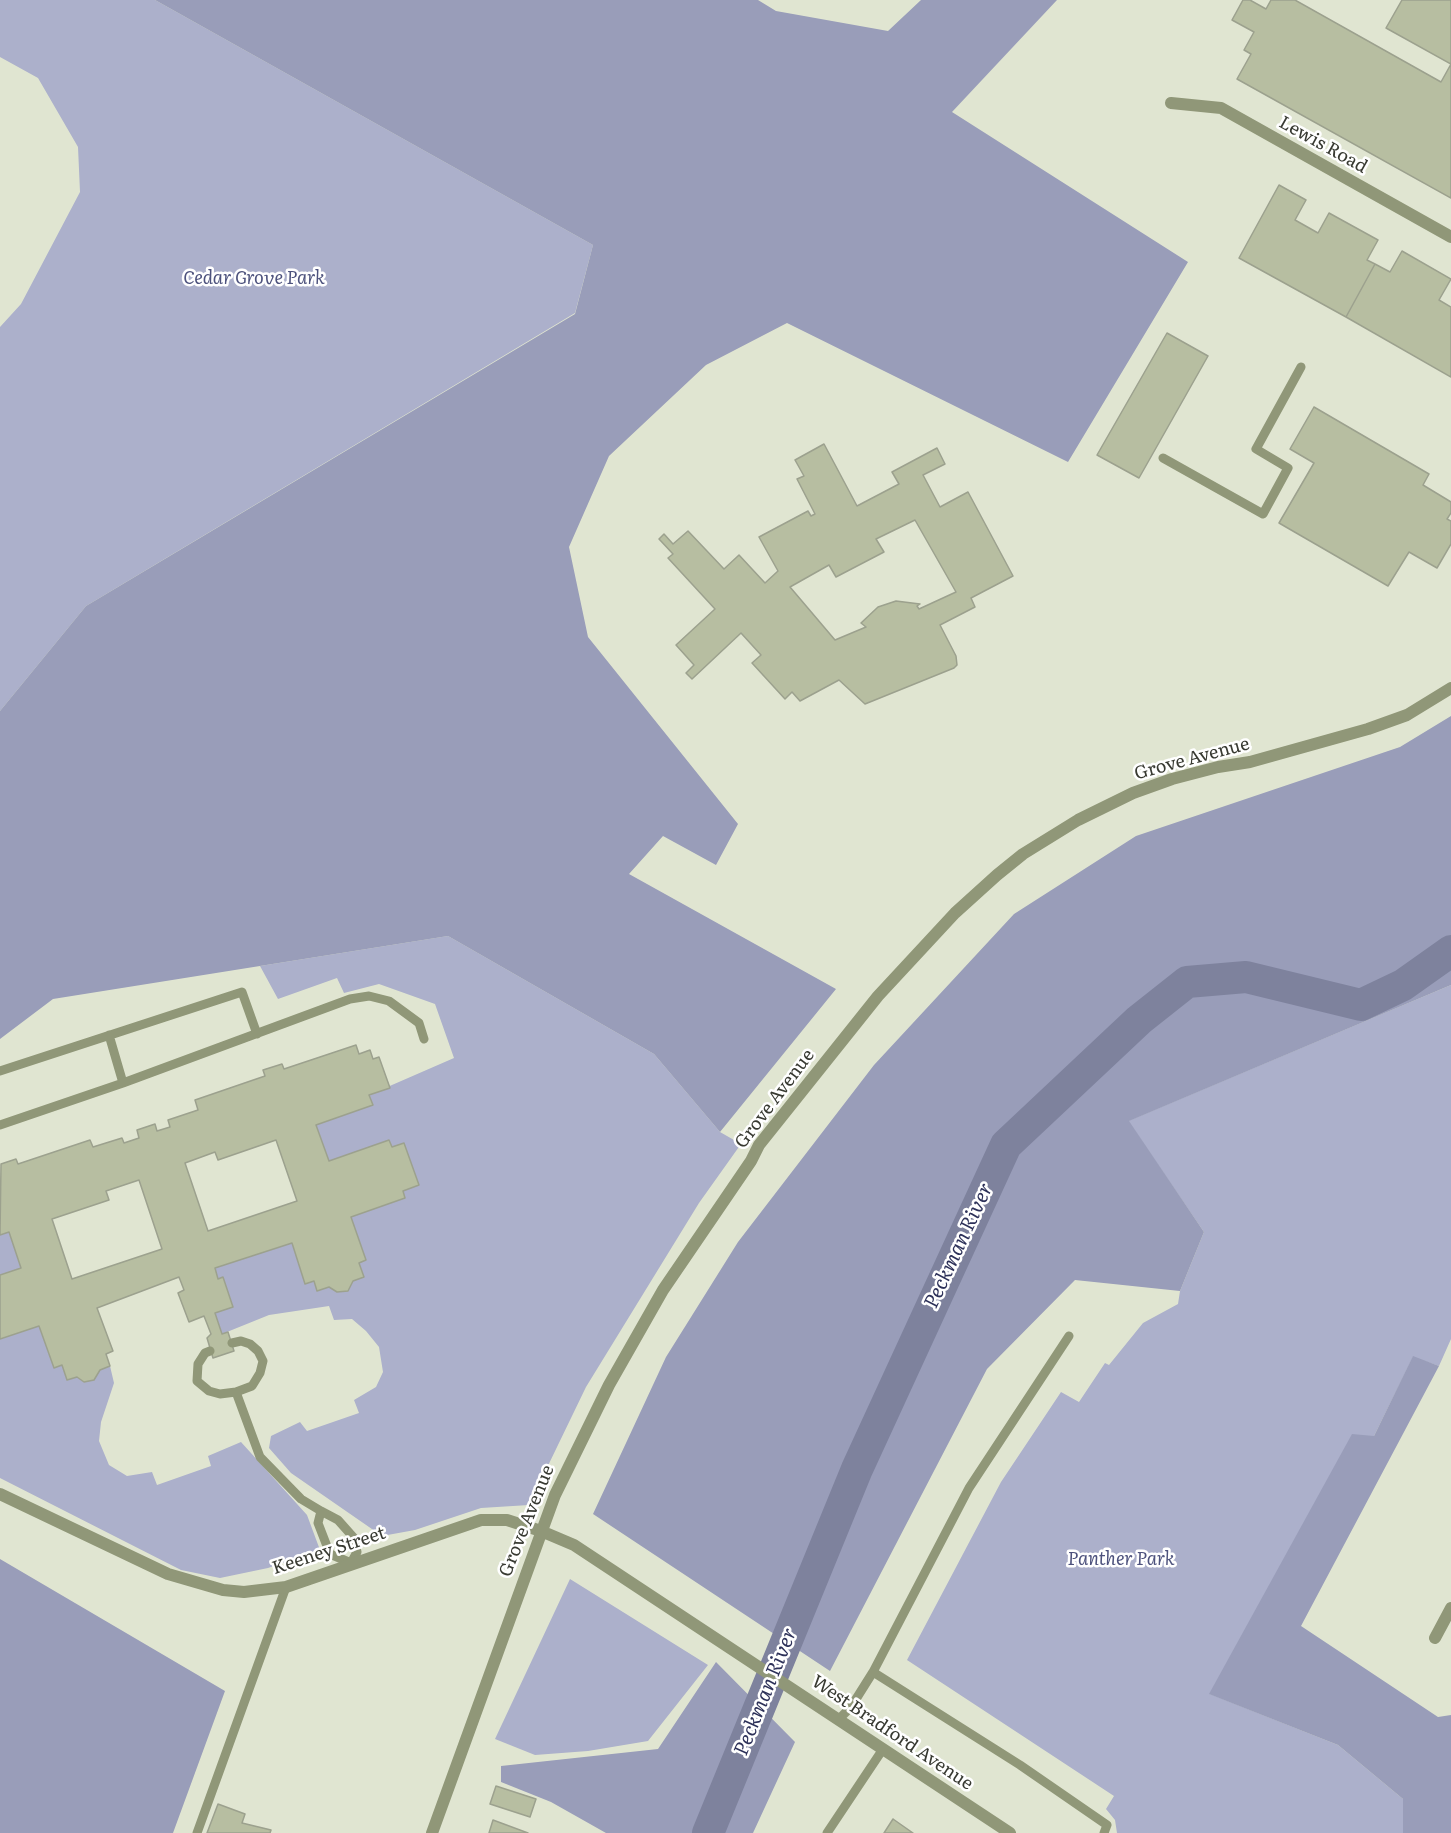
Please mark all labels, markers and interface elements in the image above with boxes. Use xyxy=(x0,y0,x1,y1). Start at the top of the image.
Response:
street label: Lewis Road xyxy=(1275,112,1371,178)
park label: Cedar Grove Park xyxy=(183,268,325,290)
street label: Grove Avenue xyxy=(1132,733,1252,785)
street label: Grove Avenue xyxy=(731,1045,819,1153)
water label: Peckman River xyxy=(920,1180,998,1312)
street label: Grove Avenue xyxy=(495,1462,559,1580)
street label: Keeney Street xyxy=(270,1522,388,1580)
park label: Panther Park xyxy=(1067,1549,1175,1571)
water label: Peckman River xyxy=(730,1625,802,1759)
street label: West Bradford Avenue xyxy=(807,1671,977,1795)

